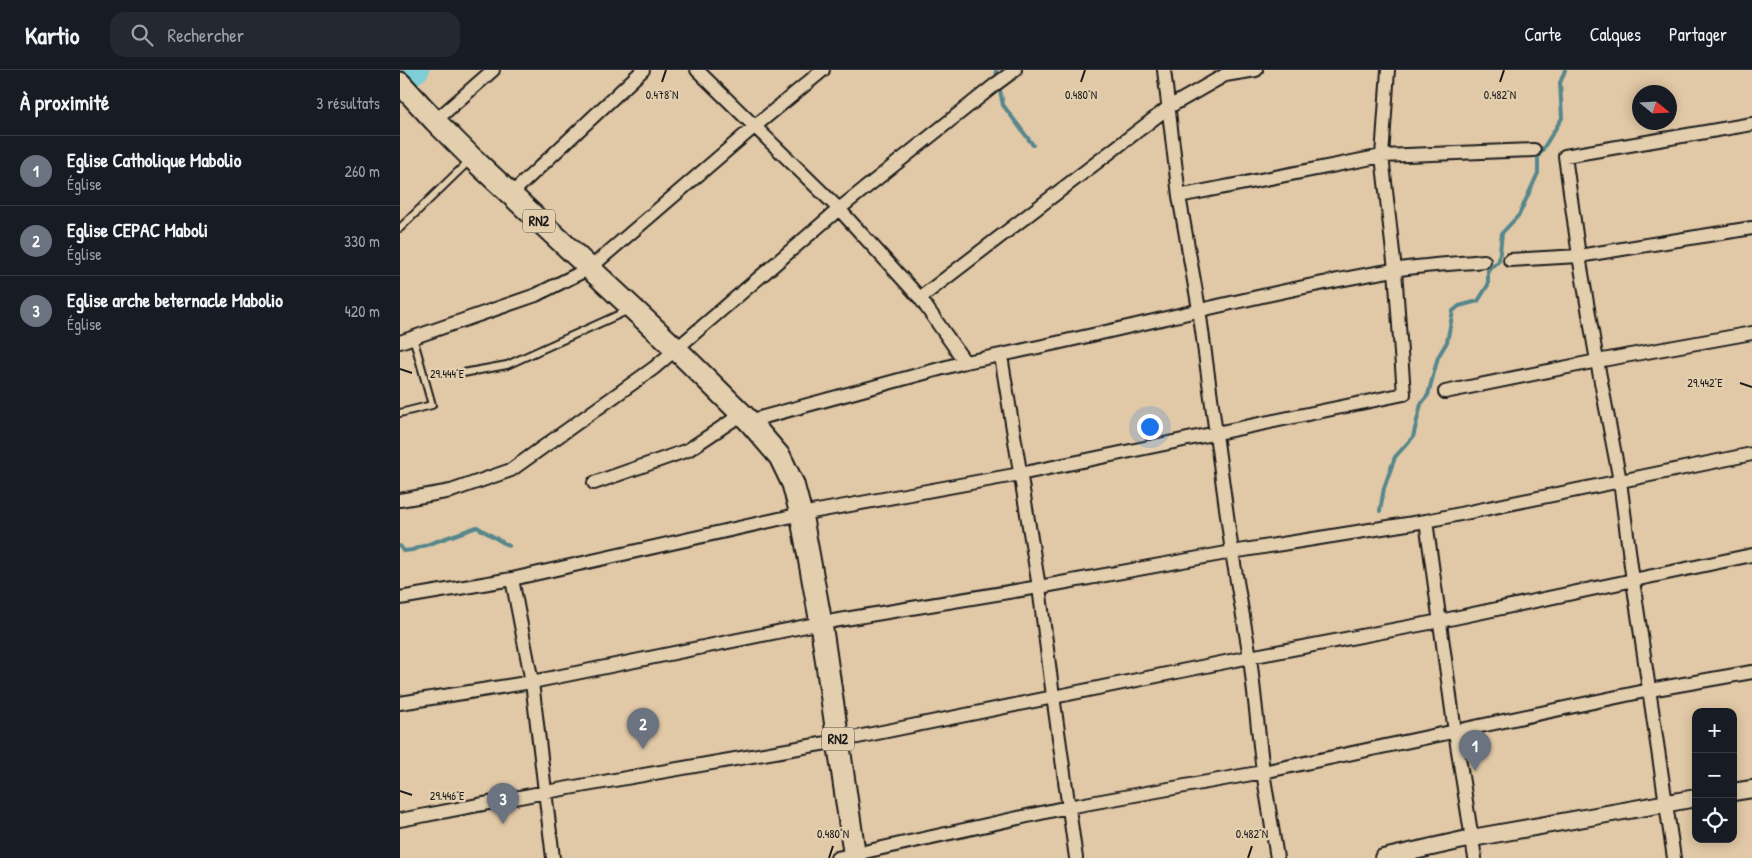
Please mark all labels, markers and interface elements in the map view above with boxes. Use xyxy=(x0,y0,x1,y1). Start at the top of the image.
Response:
search box xyxy=(110,12,460,57)
text: Kartio xyxy=(25,19,80,51)
icon: search xyxy=(128,21,156,49)
text: Rechercher xyxy=(168,22,244,48)
text: Carte xyxy=(1524,22,1562,47)
text: Calques xyxy=(1590,22,1641,47)
text: Partager xyxy=(1669,22,1727,47)
north arrow xyxy=(1632,85,1677,130)
text: 0.478°N xyxy=(646,86,678,103)
text: 0.480°N xyxy=(1065,86,1097,103)
text: 0.482°N xyxy=(1484,86,1516,103)
text: À proximité xyxy=(20,88,109,117)
text: 3 résultats xyxy=(316,92,380,114)
text: Eglise Catholique Mabolio xyxy=(67,147,241,173)
text: 1 xyxy=(33,160,39,182)
text: 260 m xyxy=(344,160,380,182)
text: Église xyxy=(67,173,102,195)
road number: RN2 xyxy=(523,210,555,232)
text: Eglise CEPAC Maboli xyxy=(67,217,208,243)
text: 2 xyxy=(32,230,40,252)
text: 330 m xyxy=(344,230,380,252)
text: Église xyxy=(67,243,102,265)
text: Eglise arche beternacle Mabolio xyxy=(67,287,283,313)
text: 3 xyxy=(32,300,40,322)
text: 420 m xyxy=(345,300,380,322)
text: Église xyxy=(67,313,102,335)
text: 29.444°E xyxy=(430,365,465,382)
text: 29.442°E xyxy=(1687,374,1723,391)
your location xyxy=(1137,414,1163,440)
pin: 2 xyxy=(627,708,659,749)
map controls xyxy=(1692,708,1737,843)
button: + xyxy=(1692,708,1737,753)
road number: RN2 xyxy=(822,728,854,751)
pin: 1 xyxy=(1459,730,1491,771)
button: − xyxy=(1692,753,1737,798)
pin: 3 xyxy=(487,783,519,824)
text: 29.446°E xyxy=(430,787,465,804)
button: locate xyxy=(1692,798,1737,843)
text: 0.480°N xyxy=(817,825,849,842)
text: 0.482°N xyxy=(1236,825,1268,842)

